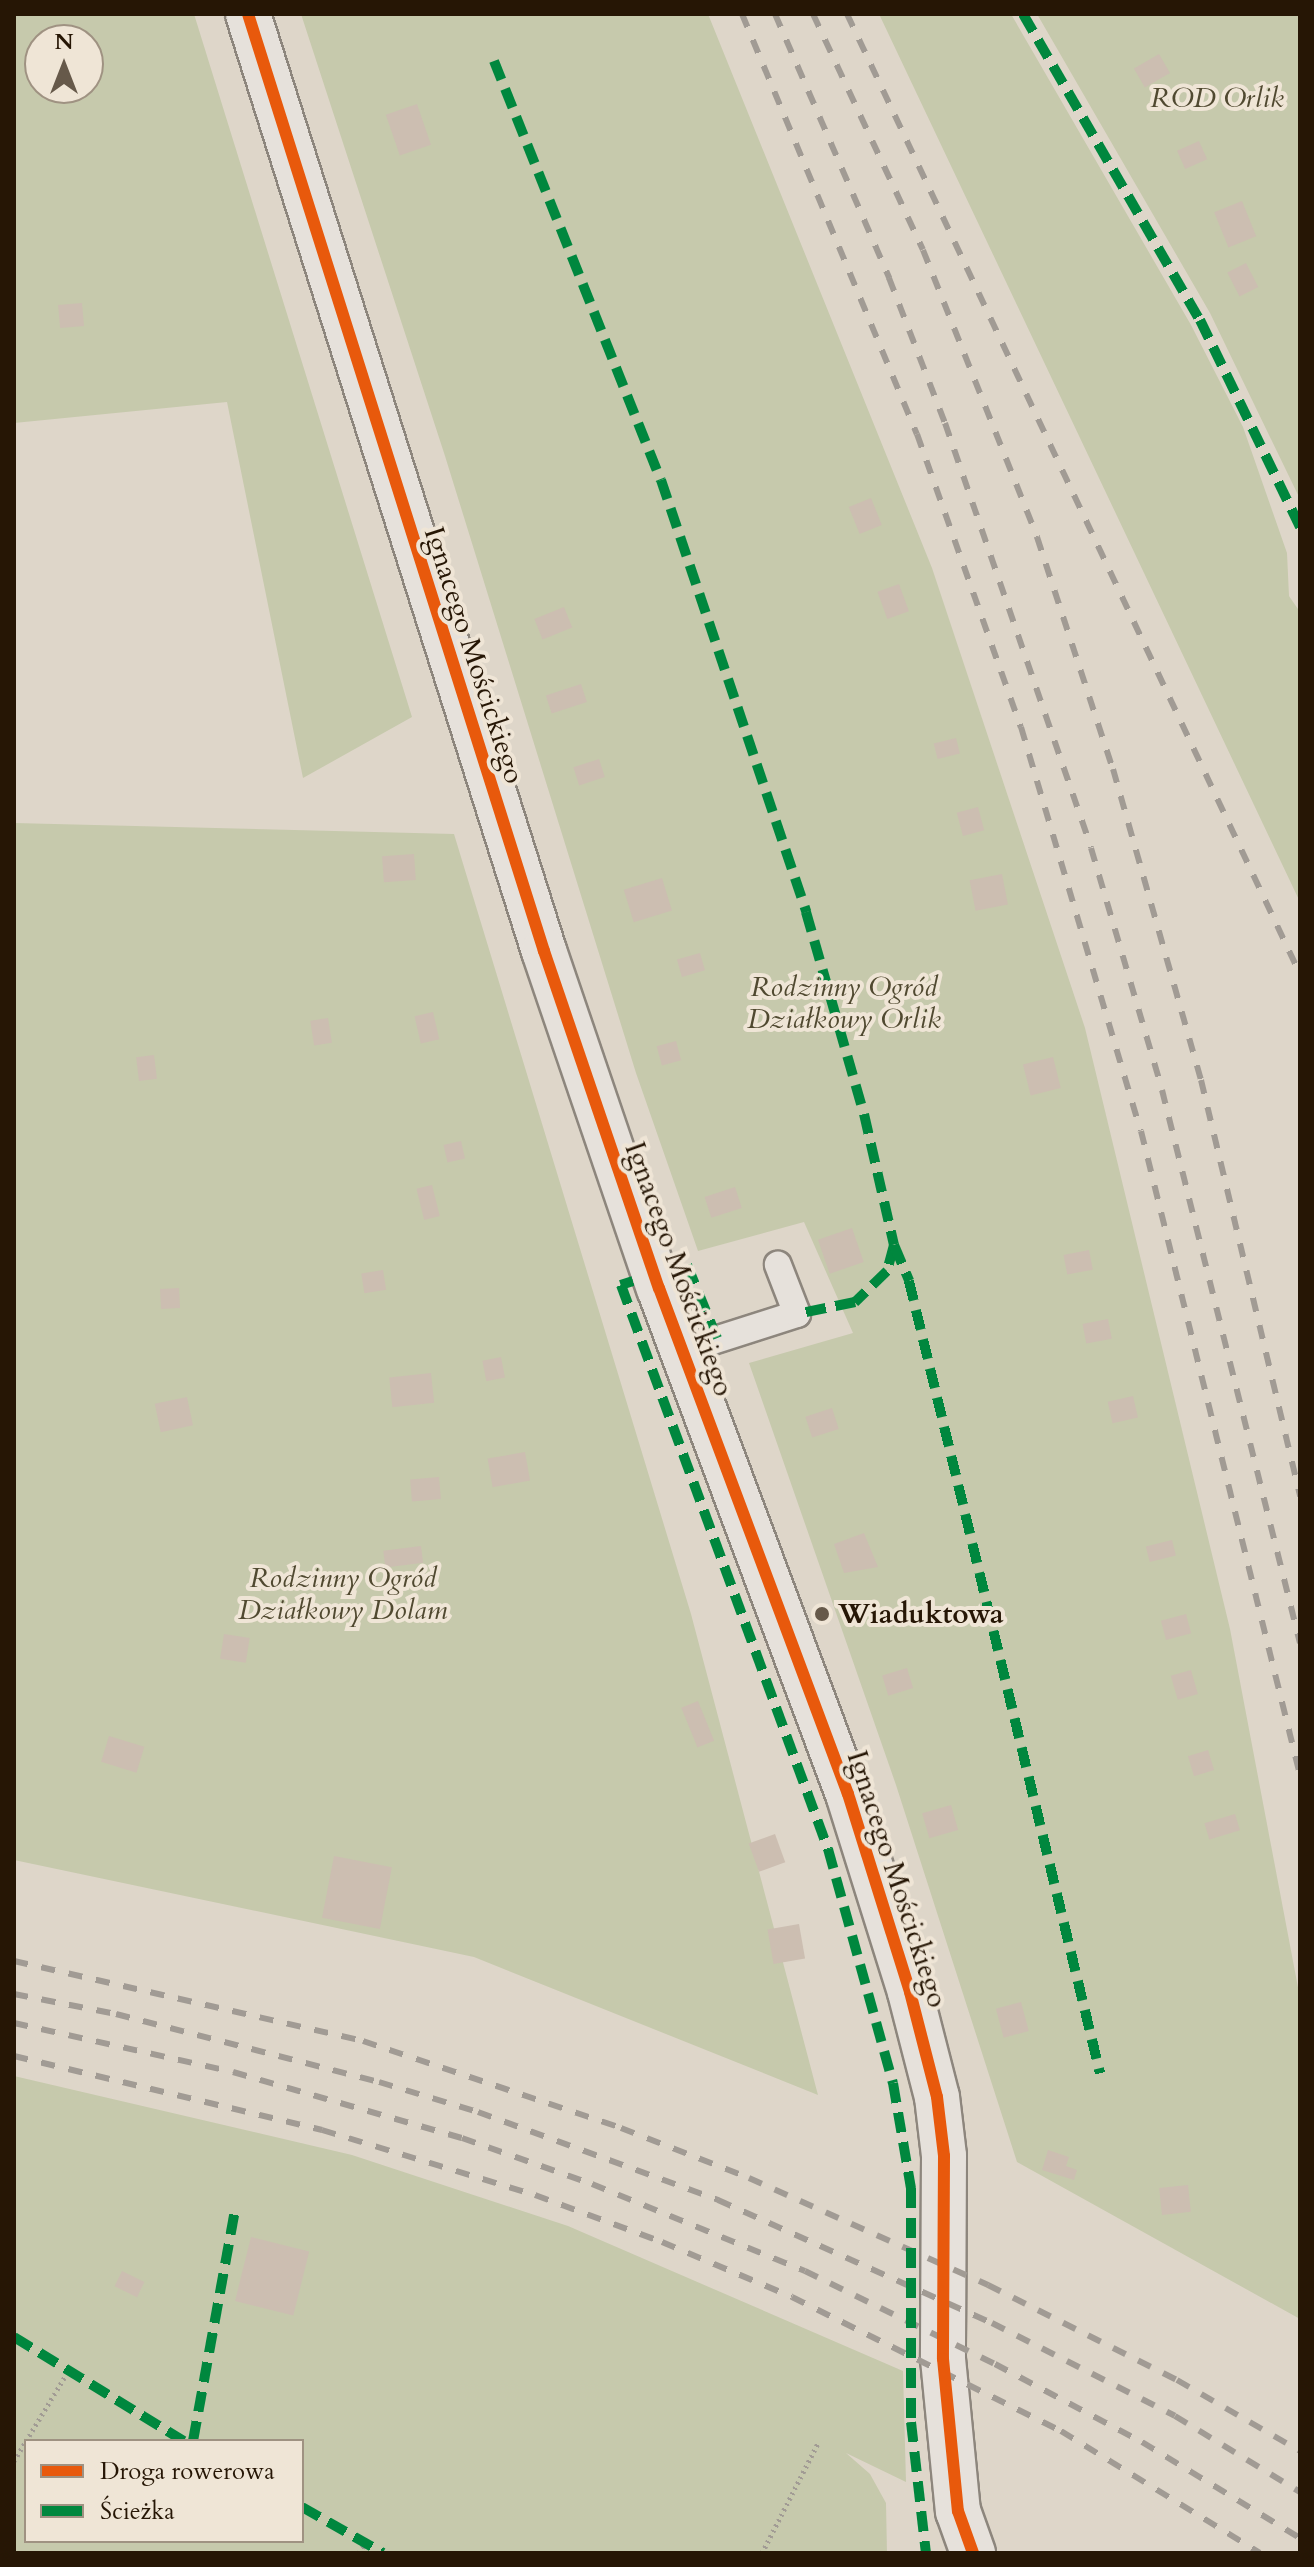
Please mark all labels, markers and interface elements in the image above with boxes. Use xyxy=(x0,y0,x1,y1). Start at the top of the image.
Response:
north arrow xyxy=(24,24,104,104)
text: N xyxy=(54,27,74,57)
park label: ROD Orlik xyxy=(1150,81,1284,115)
street label: Ignacego Mościckiego xyxy=(417,522,531,788)
park label: Rodzinny Ogród Działkowy Orlik xyxy=(747,970,941,1036)
street label: Ignacego Mościckiego xyxy=(617,1137,741,1401)
park label: Rodzinny Ogród Działkowy Dolam xyxy=(238,1561,448,1627)
place label: Wiaduktowa xyxy=(838,1597,1004,1631)
marker: Wiaduktowa xyxy=(813,1605,831,1623)
street label: Ignacego Mościckiego xyxy=(840,1746,954,2012)
legend xyxy=(24,2439,304,2543)
text: Droga rowerowa xyxy=(100,2455,275,2488)
text: Ścieżka xyxy=(100,2495,175,2528)

